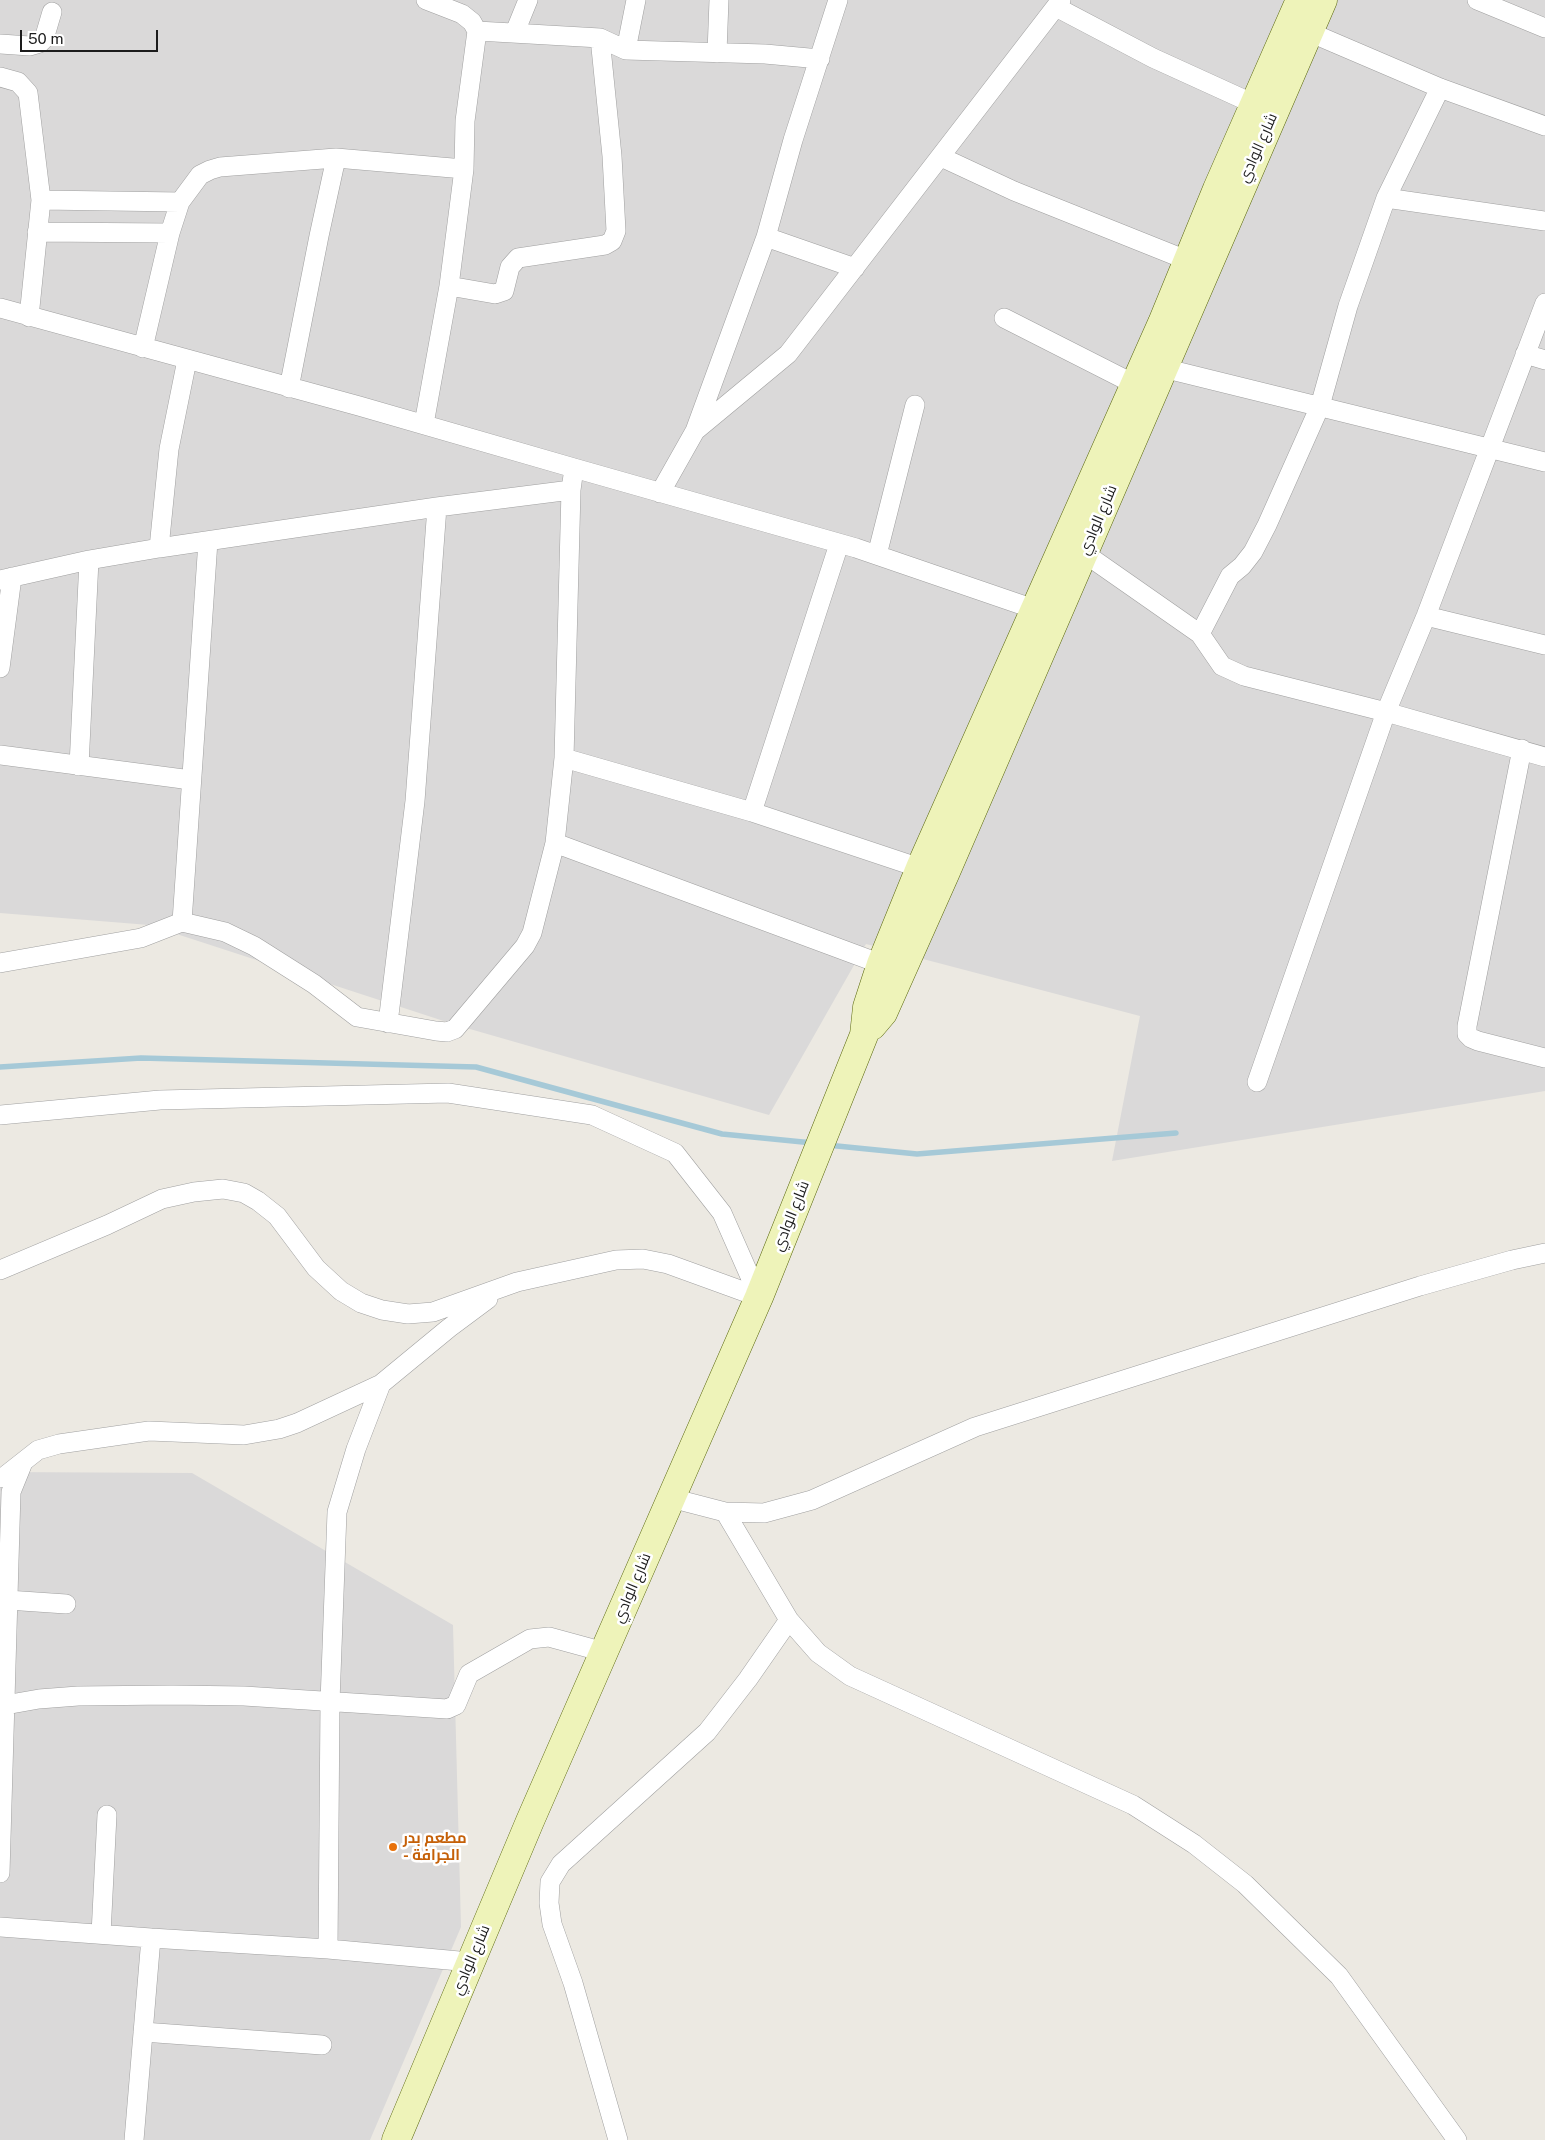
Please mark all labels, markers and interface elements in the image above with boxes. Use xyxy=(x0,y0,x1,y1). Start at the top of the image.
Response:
scale bar xyxy=(22,20,160,52)
text: 50 m xyxy=(28,30,63,47)
street label: شارع الوادي xyxy=(1235,110,1281,186)
street label: شارع الوادي xyxy=(1075,482,1121,558)
street label: شارع الوادي xyxy=(769,1178,813,1254)
street label: شارع الوادي xyxy=(609,1550,655,1626)
place label: مطعم بدر - الجرافة xyxy=(403,1829,467,1864)
marker: مطعم بدر - الجرافة xyxy=(387,1841,399,1853)
street label: شارع الوادي xyxy=(448,1922,494,1998)

